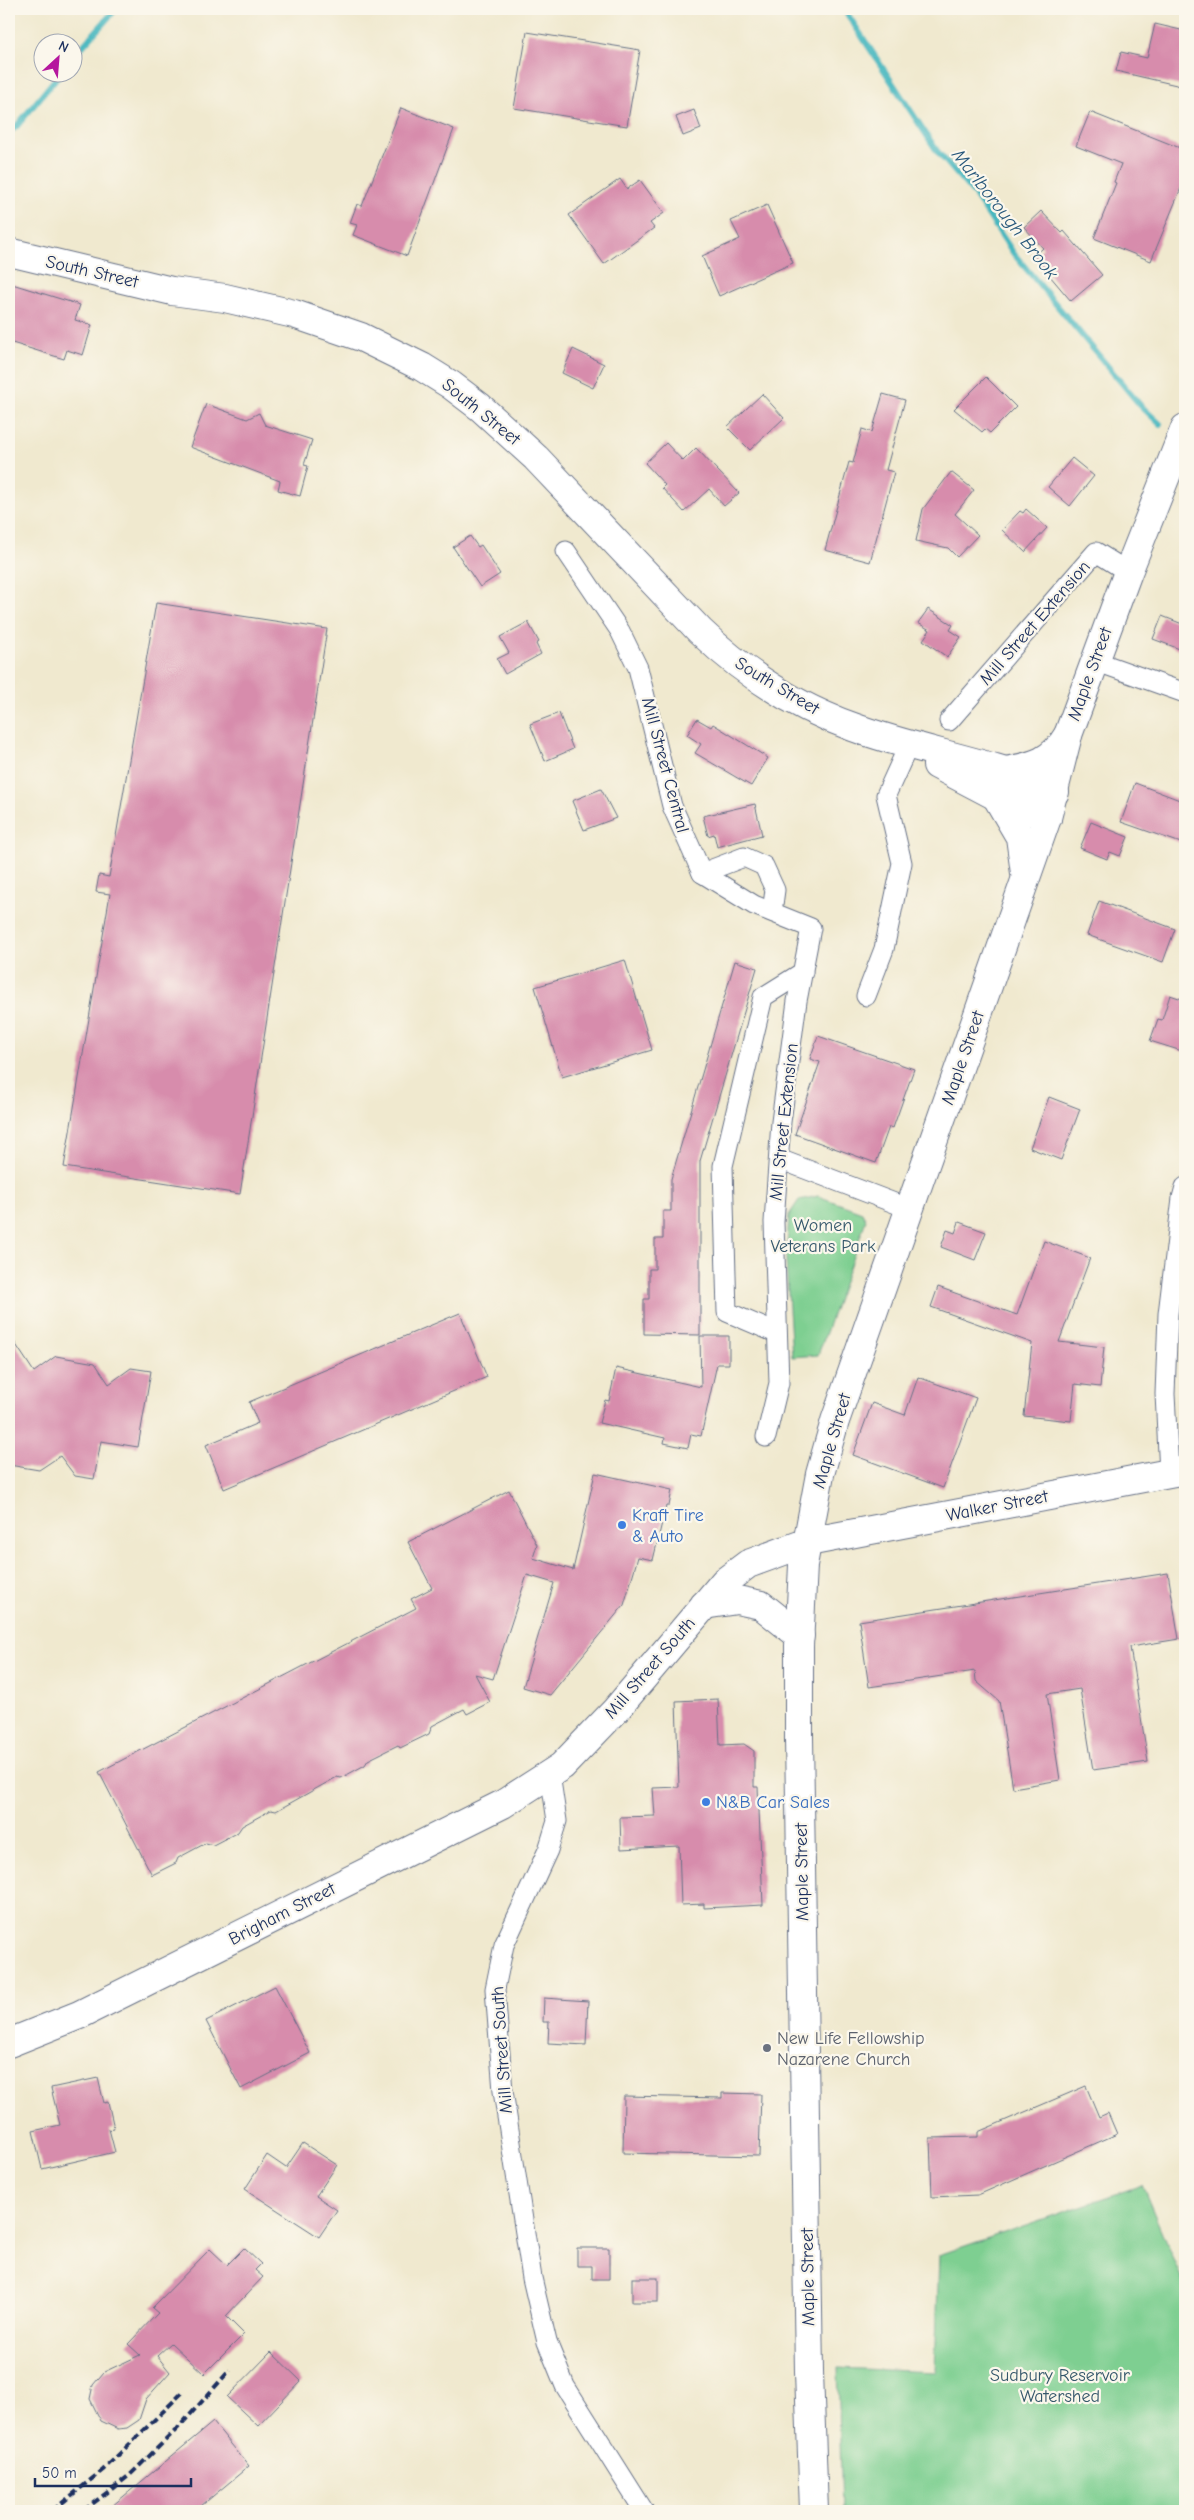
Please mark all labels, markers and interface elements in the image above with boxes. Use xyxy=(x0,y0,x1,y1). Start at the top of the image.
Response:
north arrow xyxy=(32,32,82,82)
text: N xyxy=(56,37,71,56)
water label: Marlborough Brook xyxy=(947,144,1063,284)
street label: South Street xyxy=(44,251,141,293)
street label: South Street xyxy=(438,374,525,450)
street label: Mill Street Extension xyxy=(975,556,1095,690)
street label: Maple Street xyxy=(1063,624,1117,724)
street label: South Street xyxy=(731,653,824,720)
street label: Mill Street Central xyxy=(637,695,693,835)
street label: Maple Street xyxy=(937,1007,989,1108)
street label: Mill Street Extension xyxy=(765,1042,803,1202)
park label: Women Veterans Park xyxy=(770,1215,876,1257)
street label: Maple Street xyxy=(808,1390,856,1491)
street label: Walker Street xyxy=(944,1486,1050,1526)
place label: Kraft Tire & Auto xyxy=(632,1505,704,1547)
marker: Kraft Tire & Auto xyxy=(616,1519,628,1531)
street label: Mill Street South xyxy=(600,1613,700,1723)
place label: N&B Car Sales xyxy=(716,1792,830,1813)
marker: N&B Car Sales xyxy=(700,1796,712,1808)
street label: Maple Street xyxy=(791,1822,813,1921)
street label: Brigham Street xyxy=(225,1878,340,1950)
street label: Mill Street South xyxy=(487,1986,517,2114)
place label: New Life Fellowship Nazarene Church xyxy=(777,2028,925,2070)
marker: New Life Fellowship Nazarene Church xyxy=(761,2042,773,2054)
street label: Maple Street xyxy=(797,2227,819,2326)
park label: Sudbury Reservoir Watershed xyxy=(990,2365,1131,2407)
scale bar xyxy=(35,2455,191,2487)
text: 50 m xyxy=(42,2464,77,2482)

